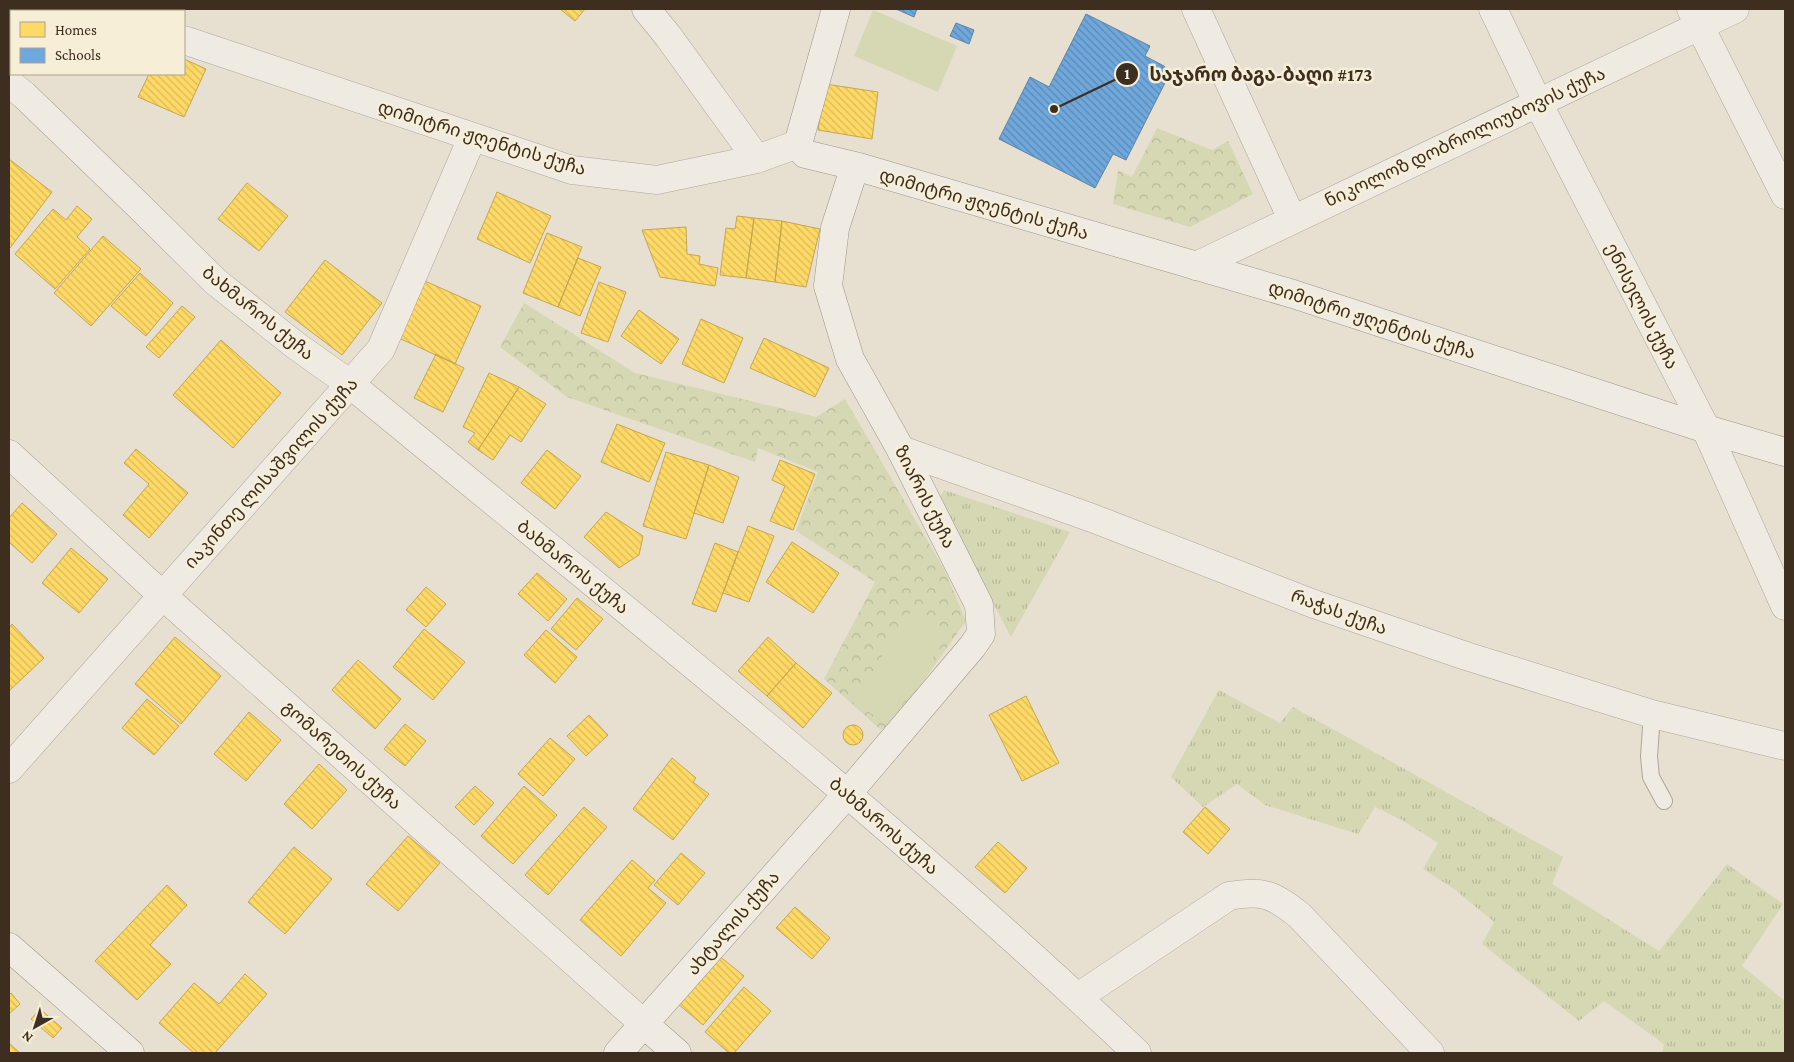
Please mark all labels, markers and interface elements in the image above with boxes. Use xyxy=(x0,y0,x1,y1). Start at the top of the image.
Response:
legend xyxy=(10,10,185,75)
text: Homes xyxy=(55,22,97,38)
text: Schools xyxy=(55,47,101,63)
callout: საჯარო ბაგა-ბაღი #173 xyxy=(1114,57,1382,91)
street label: ნიკოლოზ დობროლიუბოვის ქუჩა xyxy=(1322,63,1609,212)
text: საჯარო ბაგა-ბაღი #173 xyxy=(1149,64,1373,87)
text: 1 xyxy=(1124,66,1130,82)
street label: დიმიტრი ჟღენტის ქუჩა xyxy=(375,97,588,180)
street label: დიმიტრი ჟღენტის ქუჩა xyxy=(877,165,1091,244)
street label: ენისელის ქუჩა xyxy=(1601,240,1682,373)
street label: ბახმაროს ქუჩა xyxy=(198,262,318,365)
street label: დიმიტრი ჟღენტის ქუჩა xyxy=(1266,277,1478,364)
street label: იაკინთე ლისაშვილის ქუჩა xyxy=(180,374,363,573)
street label: ზიარის ქუჩა xyxy=(890,442,959,552)
street label: ბახმაროს ქუჩა xyxy=(513,516,633,619)
street label: რაჭას ქუჩა xyxy=(1288,585,1390,640)
street label: გომარეთის ქუჩა xyxy=(278,696,406,814)
street label: ბახმაროს ქუჩა xyxy=(825,773,943,879)
street label: ახტალის ქუჩა xyxy=(683,867,784,980)
north arrow xyxy=(10,1002,60,1052)
text: N xyxy=(18,1028,36,1046)

